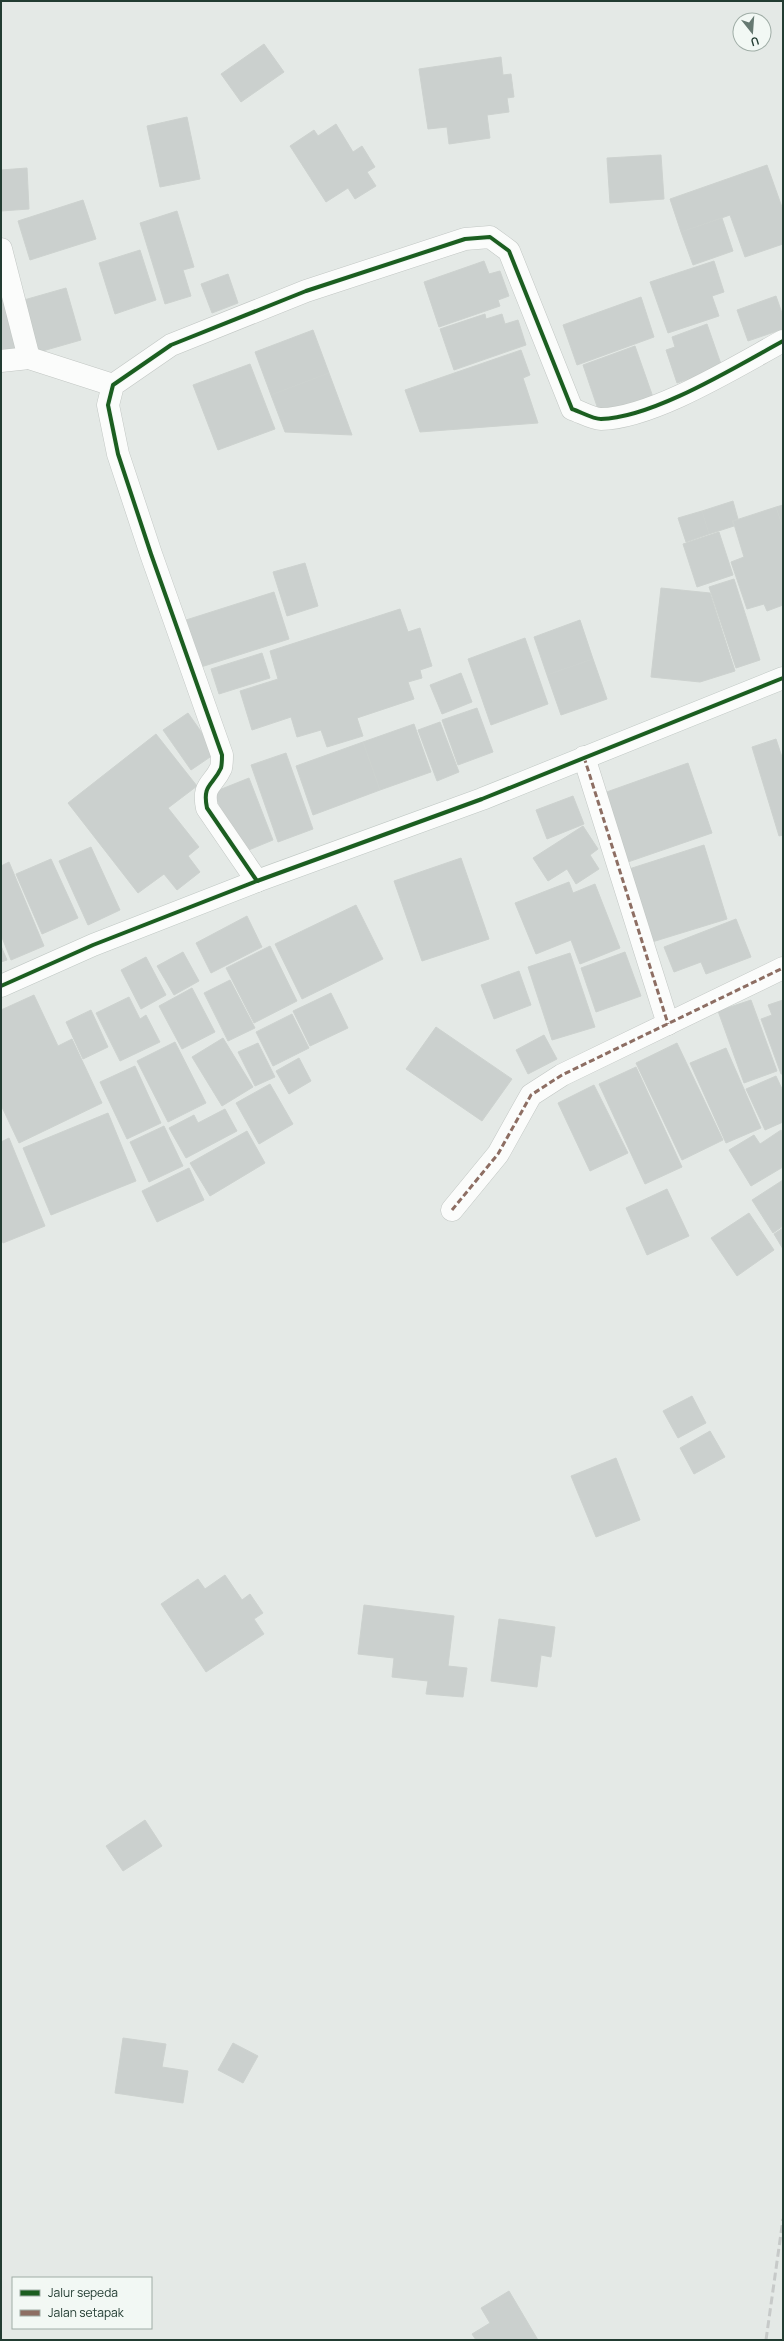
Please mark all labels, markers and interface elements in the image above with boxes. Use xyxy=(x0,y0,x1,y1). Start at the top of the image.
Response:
north arrow xyxy=(732,12,772,52)
text: U xyxy=(749,34,761,50)
legend xyxy=(12,2277,152,2329)
text: Jalur sepeda xyxy=(48,2284,118,2301)
text: Jalan setapak xyxy=(48,2304,125,2321)

